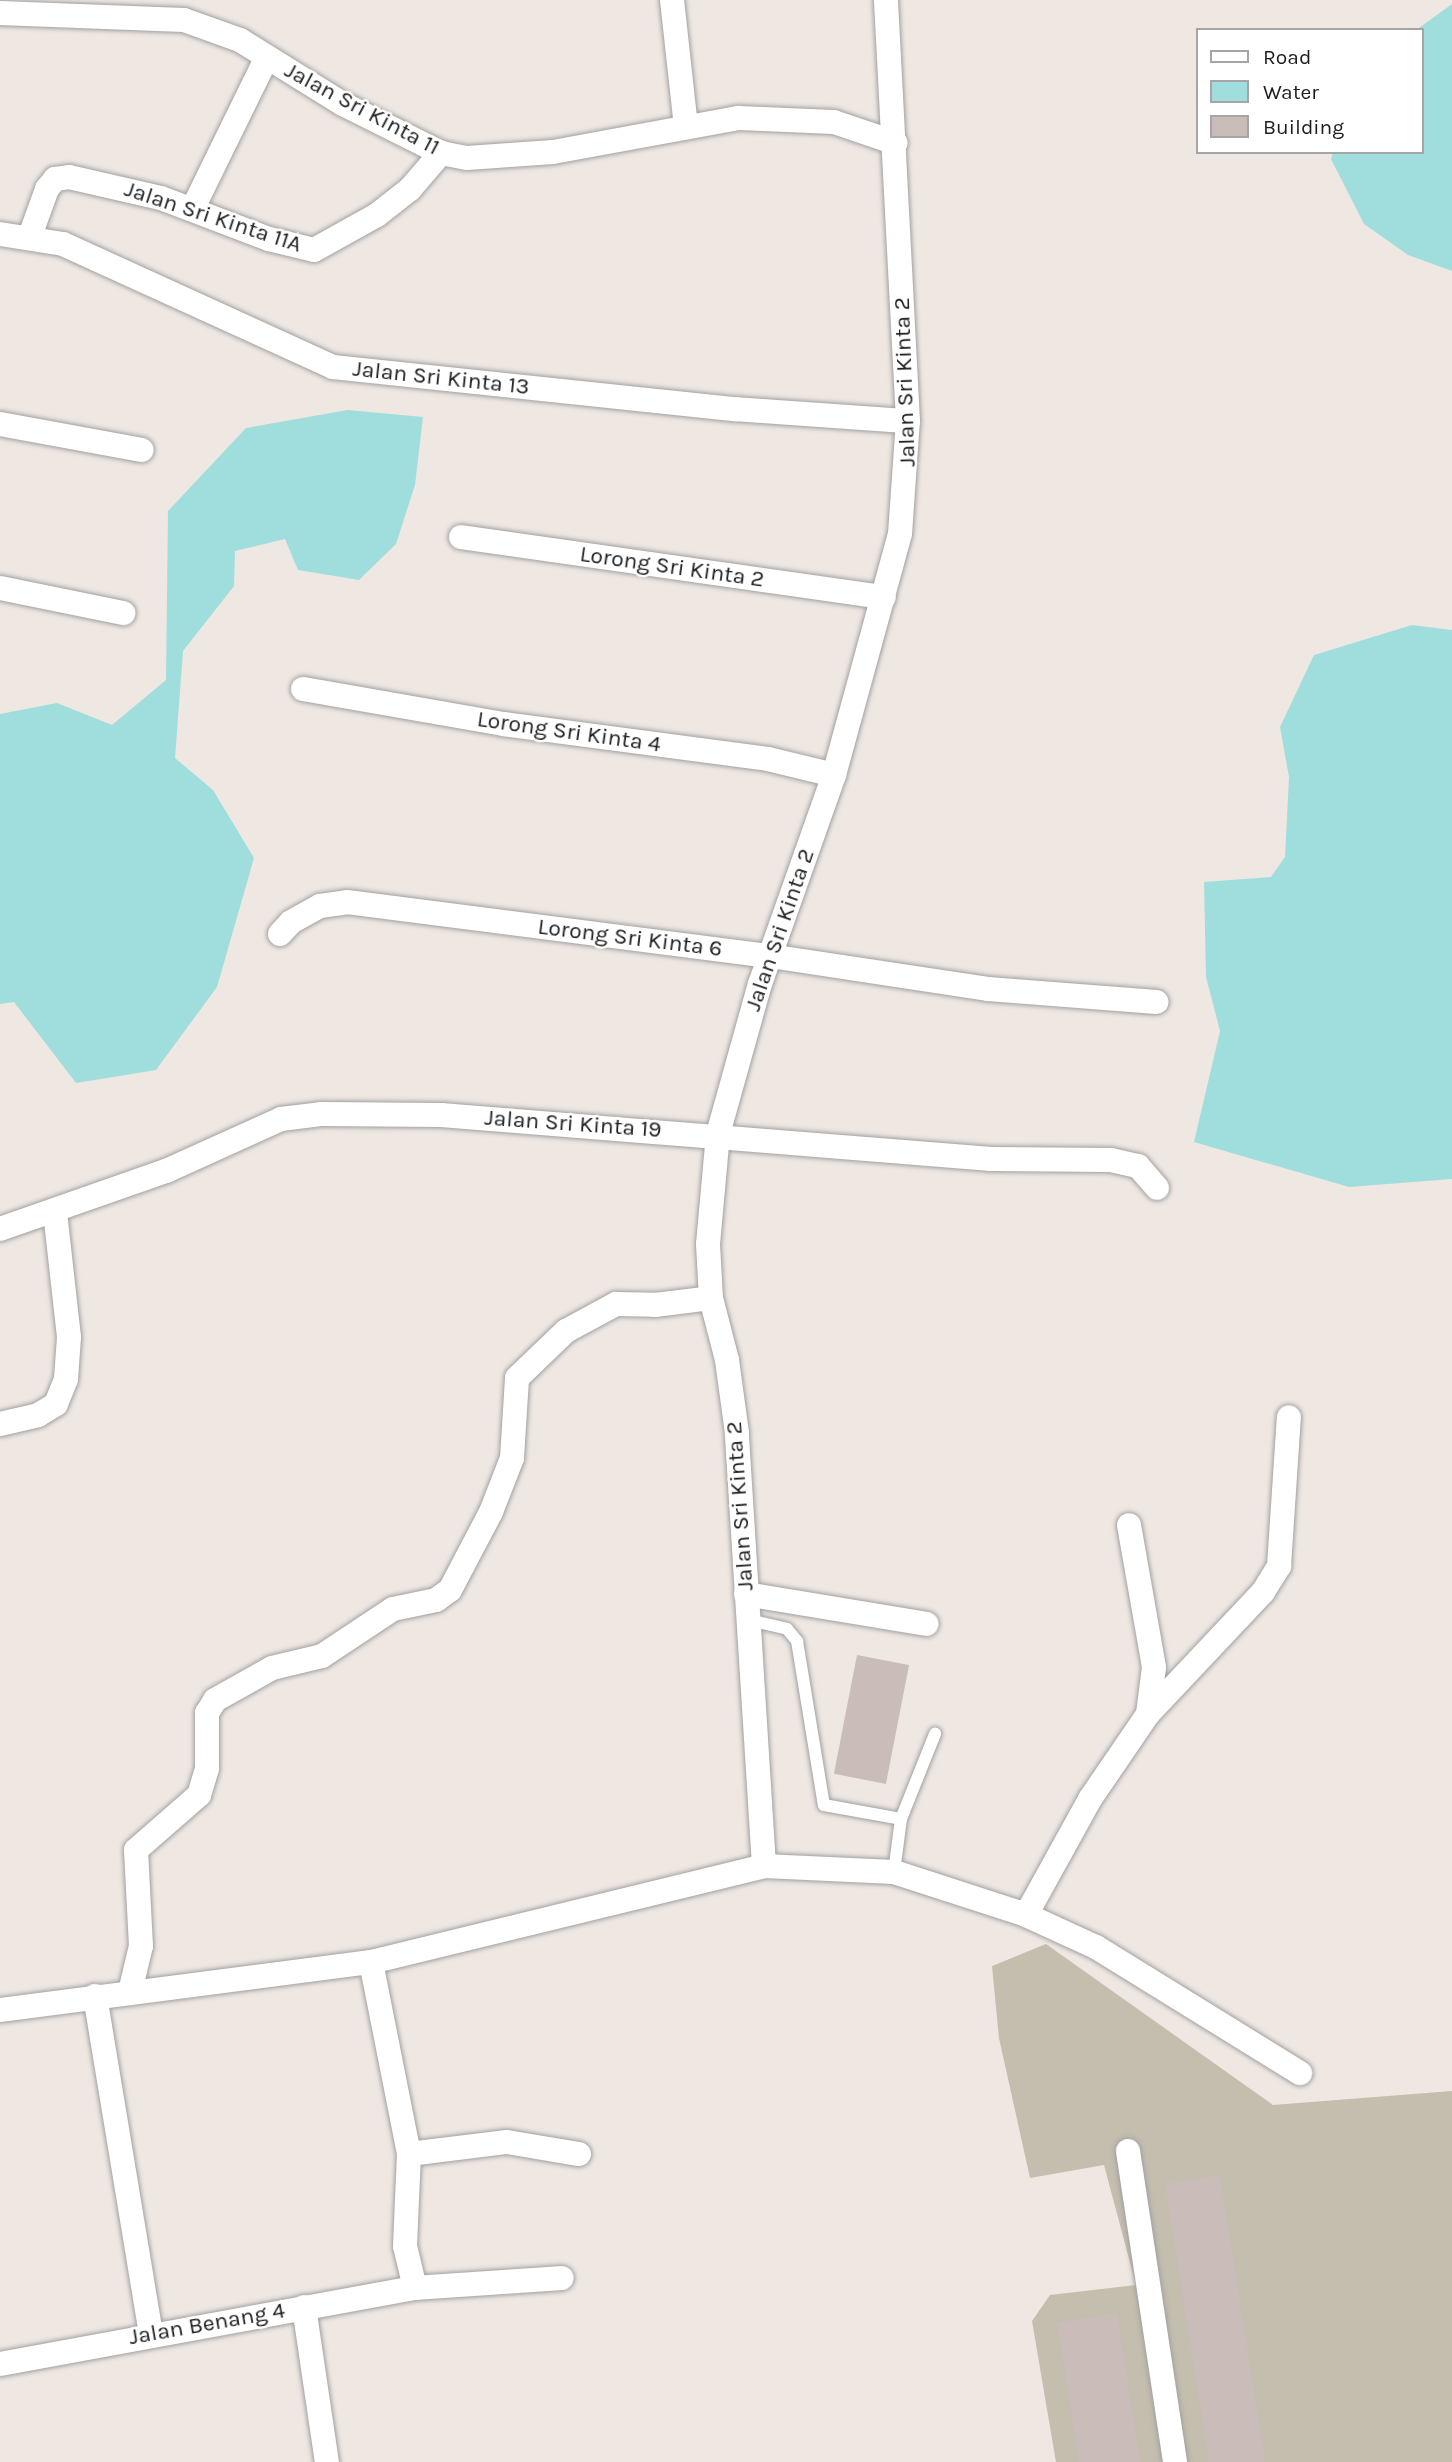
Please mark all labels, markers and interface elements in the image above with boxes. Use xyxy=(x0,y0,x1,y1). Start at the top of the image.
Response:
legend xyxy=(1196,28,1424,154)
text: Road xyxy=(1263,45,1311,69)
street label: Jalan Sri Kinta 11 xyxy=(280,57,444,161)
text: Water xyxy=(1263,80,1319,104)
text: Building xyxy=(1263,115,1344,139)
street label: Jalan Sri Kinta 11A xyxy=(121,175,305,259)
street label: Jalan Sri Kinta 2 xyxy=(888,297,922,467)
street label: Jalan Sri Kinta 13 xyxy=(351,355,531,401)
street label: Lorong Sri Kinta 2 xyxy=(578,540,766,594)
street label: Lorong Sri Kinta 4 xyxy=(475,705,663,759)
street label: Jalan Sri Kinta 2 xyxy=(739,845,821,1015)
street label: Lorong Sri Kinta 6 xyxy=(536,913,724,963)
street label: Jalan Sri Kinta 19 xyxy=(484,1104,662,1144)
street label: Jalan Sri Kinta 2 xyxy=(720,1420,760,1592)
street label: Jalan Benang 4 xyxy=(127,2297,287,2351)

